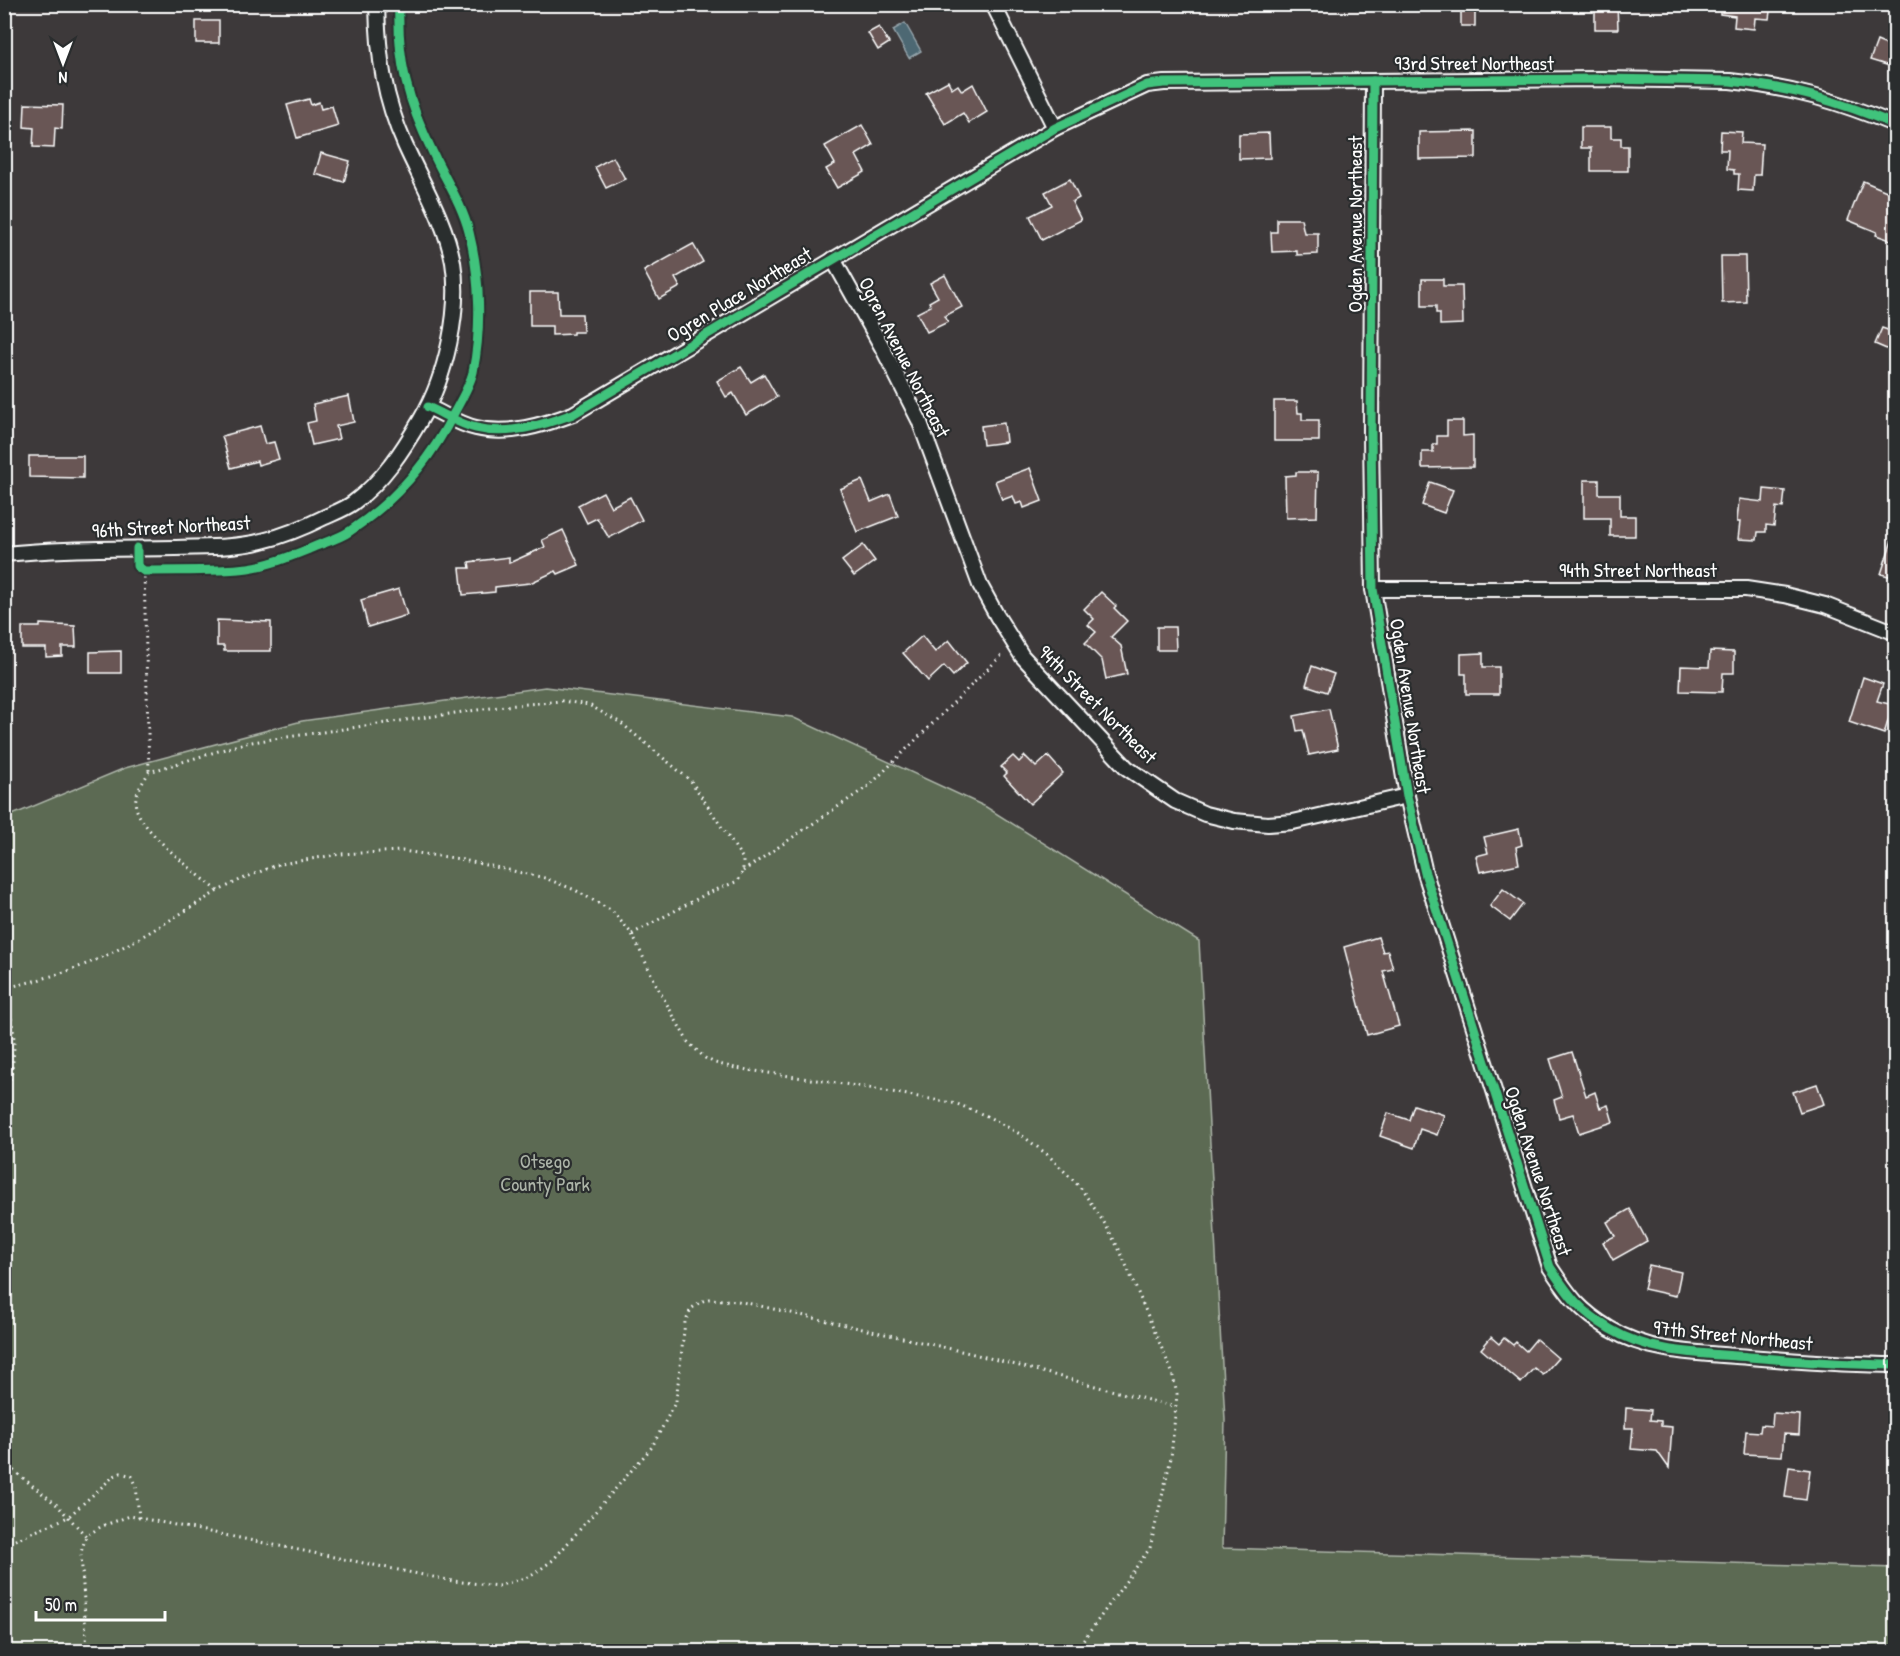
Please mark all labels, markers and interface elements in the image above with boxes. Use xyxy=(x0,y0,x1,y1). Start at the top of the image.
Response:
north arrow xyxy=(33,33,93,93)
street label: 93rd Street Northeast xyxy=(1394,49,1555,76)
text: N xyxy=(58,67,67,89)
street label: Ogden Avenue Northeast xyxy=(1341,134,1368,312)
street label: Ogren Place Northeast xyxy=(662,239,817,348)
street label: Ogren Avenue Northeast xyxy=(853,272,958,443)
street label: 96th Street Northeast xyxy=(91,508,252,544)
street label: 94th Street Northeast xyxy=(1559,556,1718,583)
street label: Ogden Avenue Northeast xyxy=(1384,617,1438,797)
street label: 94th Street Northeast xyxy=(1033,639,1164,770)
street label: Ogden Avenue Northeast xyxy=(1499,1083,1580,1260)
park label: Otsego County Park xyxy=(500,1147,590,1197)
street label: 97th Street Northeast xyxy=(1652,1313,1815,1357)
scale bar xyxy=(36,1584,165,1622)
text: 50 m xyxy=(45,1592,77,1617)

